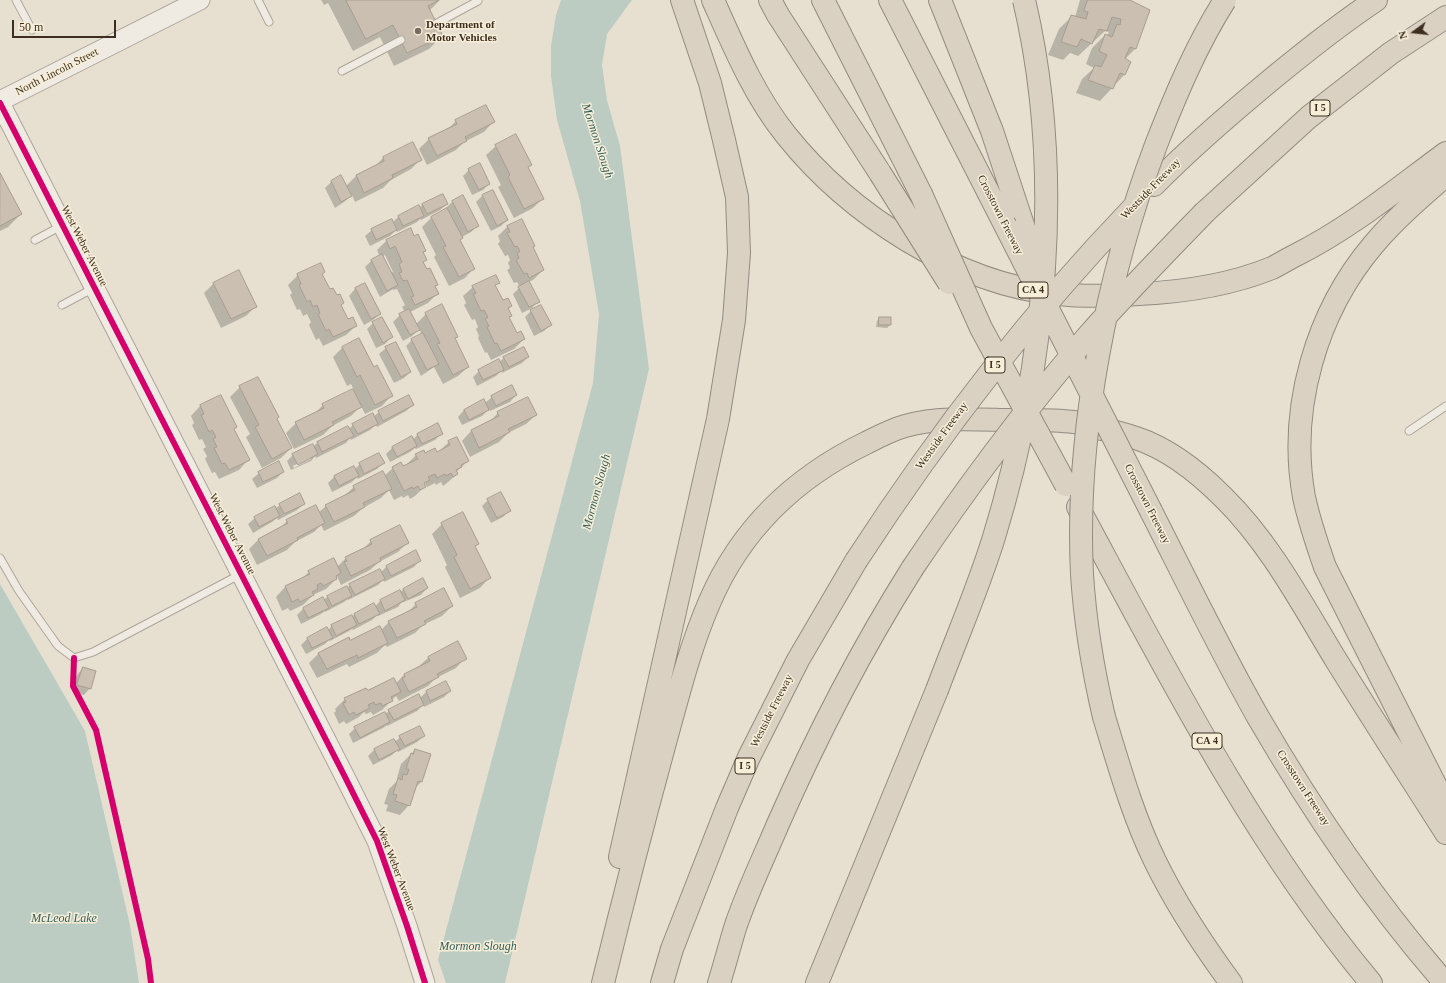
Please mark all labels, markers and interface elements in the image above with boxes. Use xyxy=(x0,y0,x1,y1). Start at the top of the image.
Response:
scale bar xyxy=(14,12,118,38)
north arrow xyxy=(1394,12,1434,52)
place label: Department of Motor Vehicles xyxy=(426,18,497,44)
text: 50 m xyxy=(19,20,43,34)
marker: Department of Motor Vehicles xyxy=(413,26,423,36)
text: N xyxy=(1396,30,1409,41)
street label: North Lincoln Street xyxy=(13,45,101,99)
road number: I 5 xyxy=(1310,100,1330,116)
water label: Mormon Slough xyxy=(578,102,616,180)
street label: Westside Freeway xyxy=(1118,156,1184,222)
street label: Crosstown Freeway xyxy=(974,173,1026,257)
street label: West Weber Avenue xyxy=(58,203,110,289)
road number: CA 4 xyxy=(1018,282,1048,298)
road number: I 5 xyxy=(985,357,1005,373)
street label: Westside Freeway xyxy=(913,400,971,472)
water label: Mormon Slough xyxy=(580,453,614,531)
street label: Crosstown Freeway xyxy=(1121,462,1173,546)
street label: West Weber Avenue xyxy=(206,491,258,577)
street label: Westside Freeway xyxy=(748,672,796,750)
road number: CA 4 xyxy=(1192,733,1222,749)
street label: Crosstown Freeway xyxy=(1274,748,1332,828)
road number: I 5 xyxy=(735,758,755,774)
street label: West Weber Avenue xyxy=(374,825,418,913)
water label: McLeod Lake xyxy=(31,912,97,926)
water label: Mormon Slough xyxy=(439,940,517,954)

